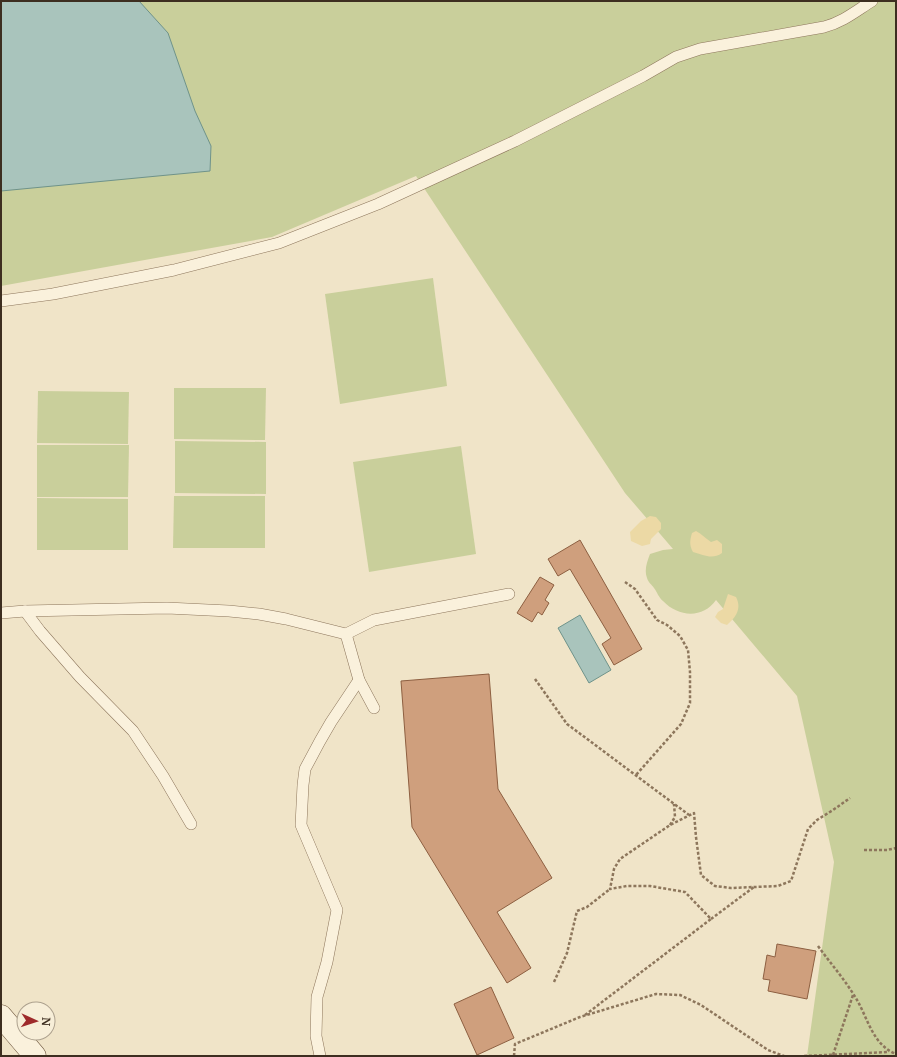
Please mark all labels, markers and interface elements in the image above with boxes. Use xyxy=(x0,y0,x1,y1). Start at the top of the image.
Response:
north arrow xyxy=(16,1001,56,1041)
text: N xyxy=(39,1017,53,1027)

